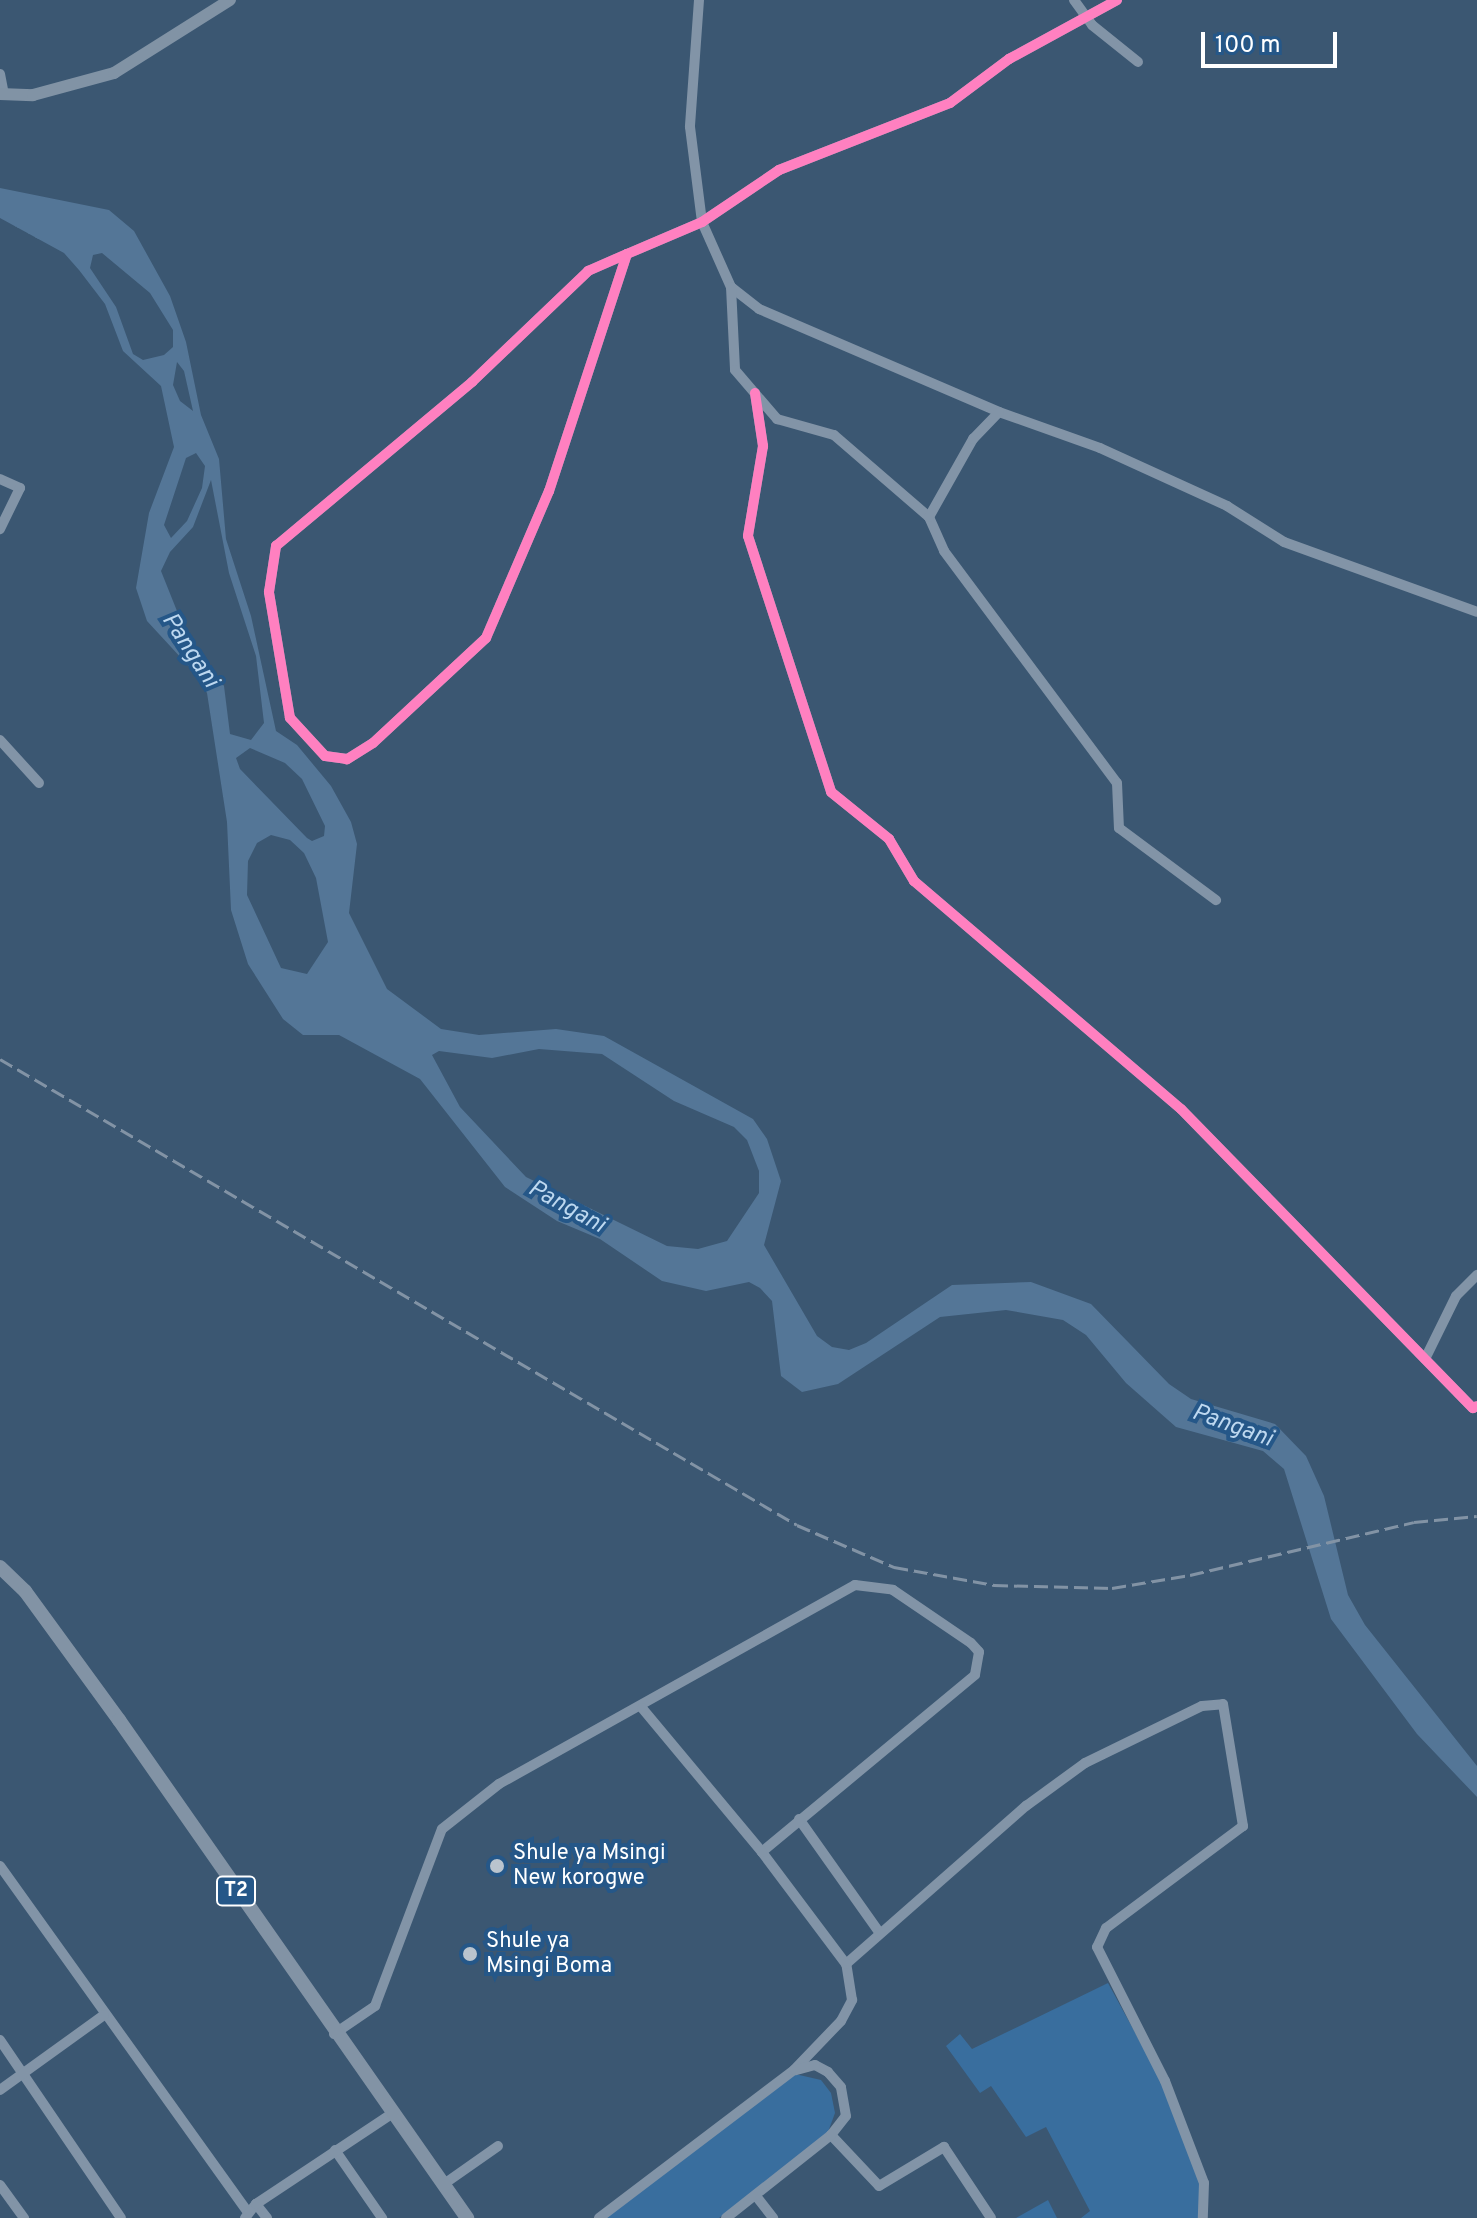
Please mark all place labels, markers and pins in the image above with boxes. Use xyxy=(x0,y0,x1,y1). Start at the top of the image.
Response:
place label: Shule ya Msingi New korogwe xyxy=(513,1840,666,1892)
marker: Shule ya Msingi New korogwe xyxy=(488,1857,506,1875)
place label: Shule ya Msingi Boma xyxy=(486,1928,612,1980)
marker: Shule ya Msingi Boma xyxy=(461,1945,479,1963)

